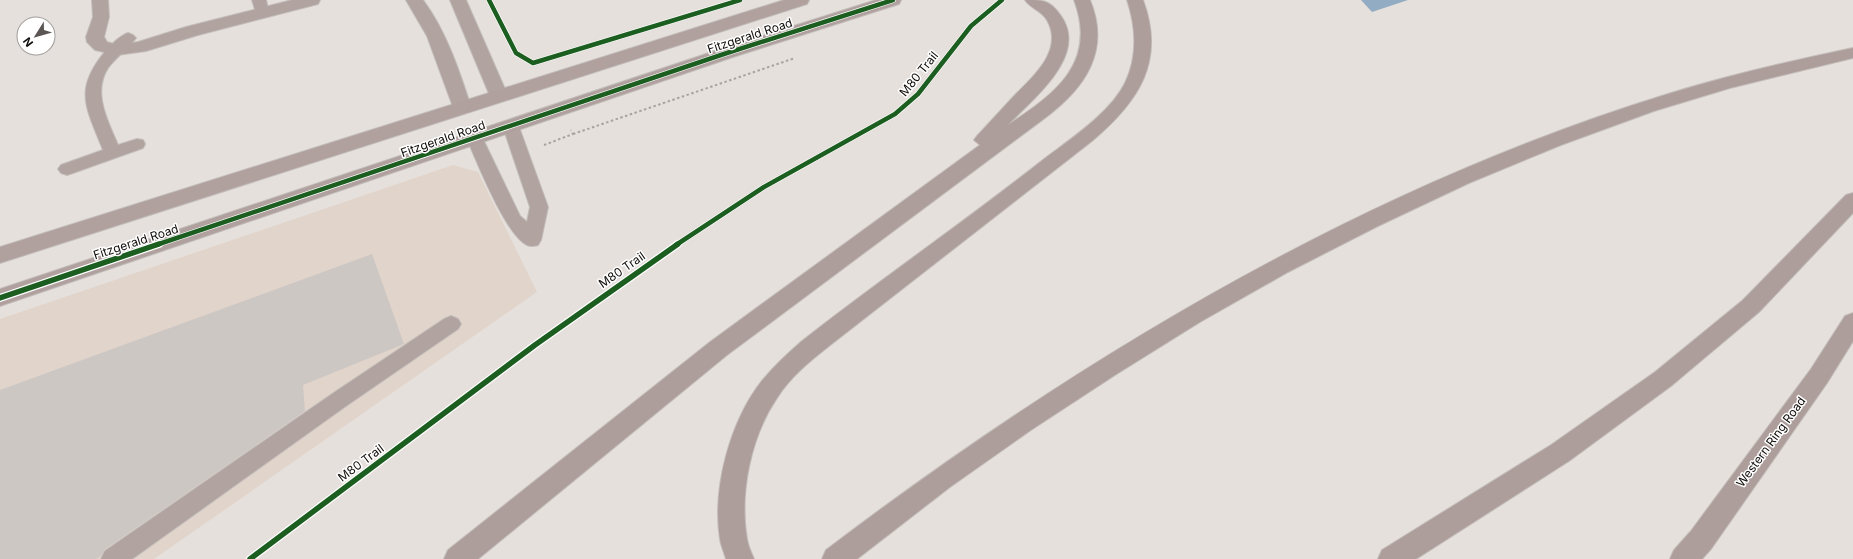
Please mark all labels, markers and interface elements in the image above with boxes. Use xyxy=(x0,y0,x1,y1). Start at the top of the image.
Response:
street label: Fitzgerald Road xyxy=(705,15,794,56)
north arrow xyxy=(16,16,56,56)
text: N xyxy=(20,34,36,50)
street label: M80 Trail xyxy=(896,48,941,99)
street label: Fitzgerald Road xyxy=(399,117,487,160)
street label: Fitzgerald Road xyxy=(91,221,180,262)
street label: M80 Trail xyxy=(596,248,648,291)
street label: Western Ring Road xyxy=(1733,394,1808,490)
street label: M80 Trail xyxy=(335,441,387,485)

